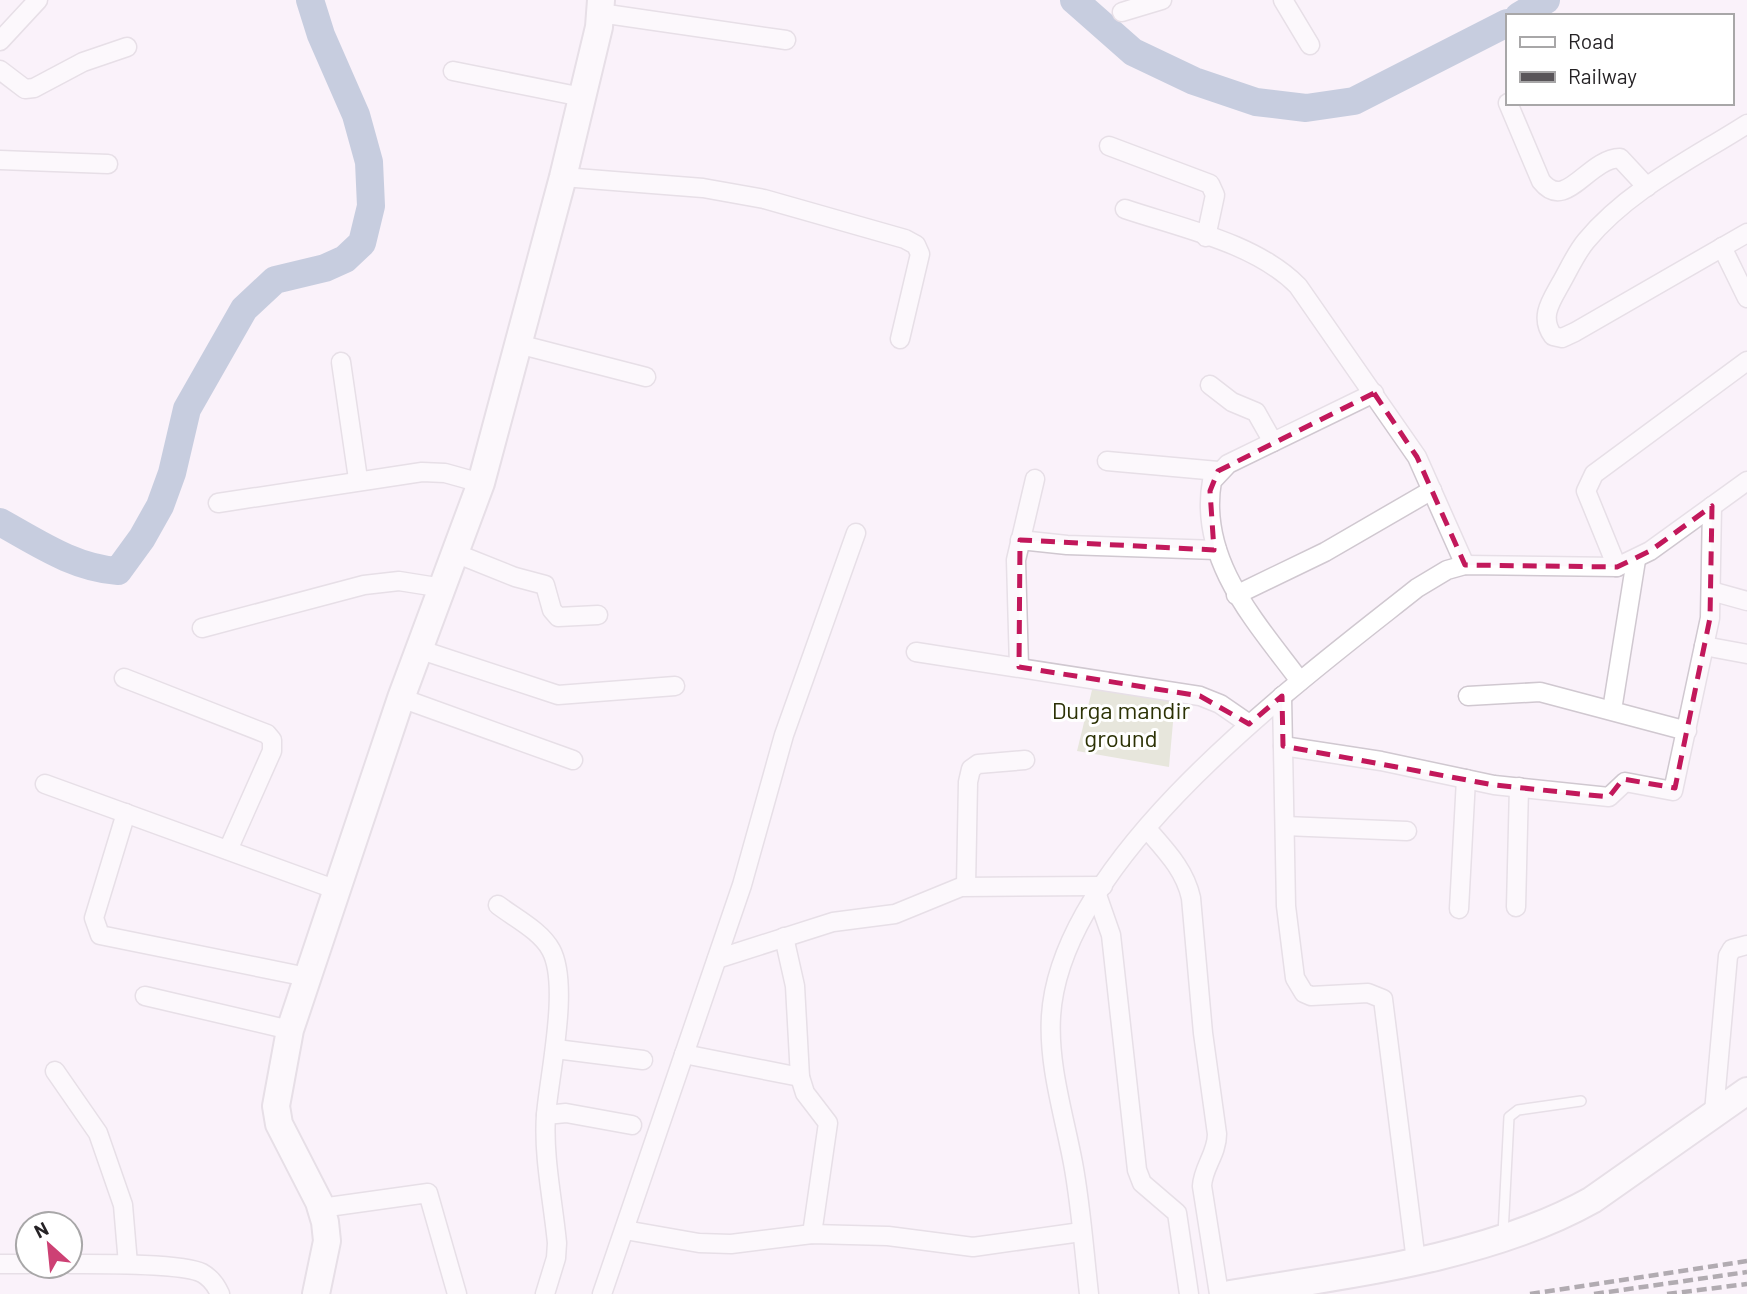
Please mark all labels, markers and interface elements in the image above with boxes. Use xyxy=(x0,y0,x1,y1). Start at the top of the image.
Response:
legend xyxy=(1506,14,1733,105)
text: Road xyxy=(1568,28,1614,53)
text: Railway xyxy=(1568,63,1637,88)
park label: Durga mandir ground xyxy=(1052,695,1191,752)
north arrow xyxy=(14,1210,84,1280)
text: N xyxy=(30,1216,52,1243)

